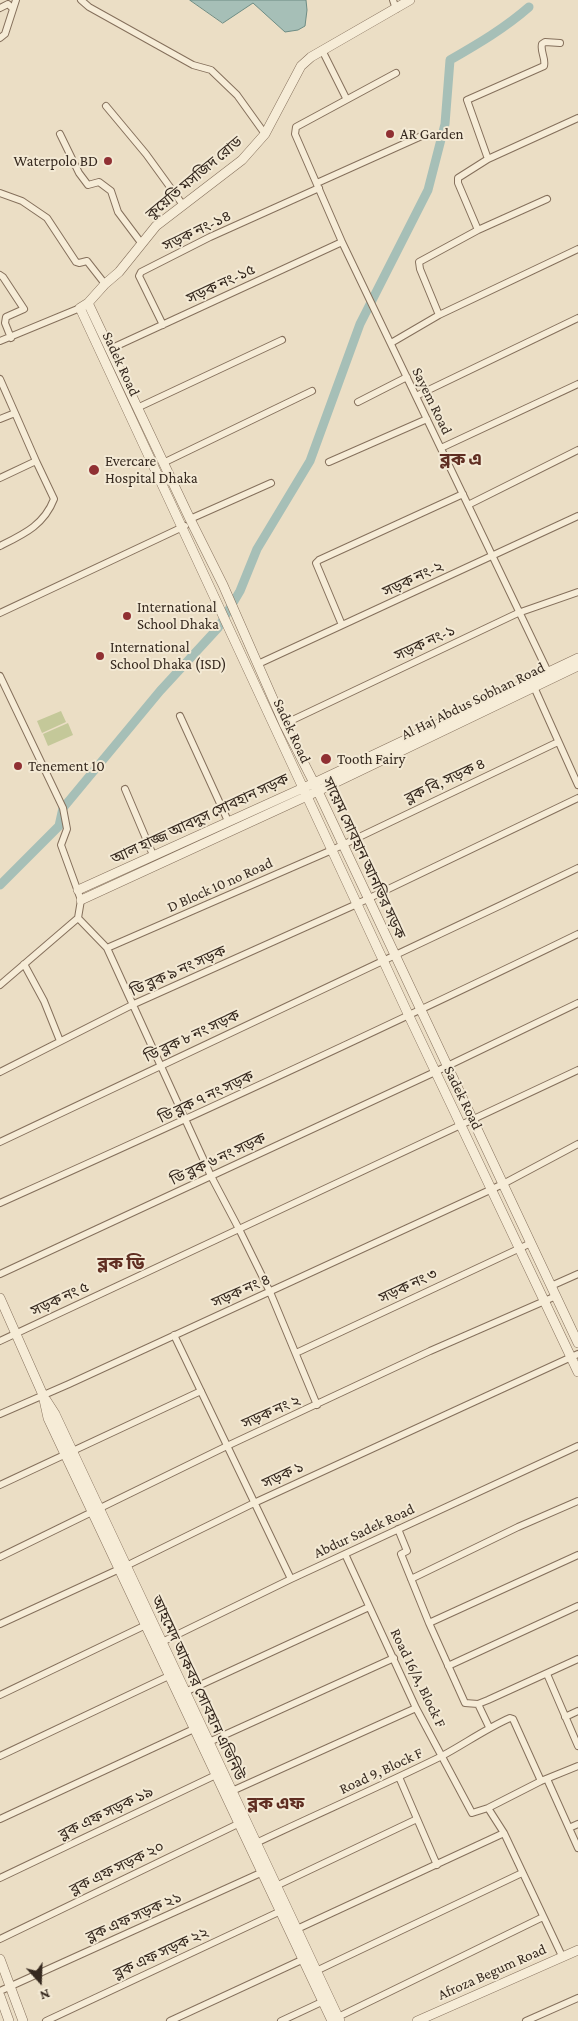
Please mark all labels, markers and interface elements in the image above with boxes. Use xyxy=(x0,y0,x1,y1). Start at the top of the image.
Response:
place label: AR Garden xyxy=(400,125,464,143)
marker: AR Garden xyxy=(384,128,396,140)
street label: কুয়েতি মসজিদ রোড xyxy=(142,133,246,223)
place label: Waterpolo BD xyxy=(13,152,98,170)
marker: Waterpolo BD xyxy=(102,155,114,167)
street label: সড়ক নং-১৪ xyxy=(160,207,234,255)
street label: সড়ক নং-১৫ xyxy=(184,260,258,308)
street label: Sadek Road xyxy=(98,329,144,399)
street label: Sayem Road xyxy=(408,364,456,438)
district label: ব্লক এ xyxy=(440,448,482,470)
place label: Evercare Hospital Dhaka xyxy=(105,452,198,487)
marker: Evercare Hospital Dhaka xyxy=(87,463,101,477)
street label: সড়ক নং-২ xyxy=(380,557,446,601)
place label: International School Dhaka xyxy=(137,598,219,633)
marker: International School Dhaka xyxy=(121,610,133,622)
street label: সড়ক নং-১ xyxy=(392,621,458,665)
place label: International School Dhaka (ISD) xyxy=(110,638,227,673)
marker: International School Dhaka (ISD) xyxy=(94,650,106,662)
street label: Al Haj Abdus Sobhan Road xyxy=(398,658,548,744)
street label: Sadek Road xyxy=(269,696,315,766)
place label: Tooth Fairy xyxy=(337,750,405,768)
marker: Tooth Fairy xyxy=(319,752,333,766)
street label: ব্লক বি, সড়ক ৪ xyxy=(402,755,488,807)
place label: Tenement 10 xyxy=(28,757,105,775)
marker: Tenement 10 xyxy=(12,760,24,772)
street label: আল হাজ্জ আবদুস সোবহান সড়ক xyxy=(108,770,292,868)
street label: সায়েম সোবহান আনভির সড়ক xyxy=(319,774,409,942)
street label: D Block 10 no Road xyxy=(164,854,276,916)
street label: ডি ব্লক ৯ নং সড়ক xyxy=(127,942,229,1000)
street label: ডি ব্লক ৮ নং সড়ক xyxy=(141,1006,243,1066)
street label: Sadek Road xyxy=(440,1063,486,1133)
street label: ডি ব্লক ৭ নং সড়ক xyxy=(155,1067,257,1127)
street label: ডি ব্লক ৬ নং সড়ক xyxy=(167,1129,269,1189)
district label: ব্লক ডি xyxy=(98,1252,144,1274)
street label: সড়ক নং ৩ xyxy=(376,1265,440,1307)
street label: সড়ক নং ৪ xyxy=(209,1270,273,1312)
street label: সড়ক নং ৫ xyxy=(28,1278,92,1320)
street label: সড়ক নং ২ xyxy=(239,1391,303,1433)
street label: সড়ক ১ xyxy=(259,1458,307,1492)
street label: Abdur Sadek Road xyxy=(311,1500,417,1562)
street label: আহমেদ আকবর সোবহান এভিনিউ xyxy=(147,1593,249,1783)
street label: Road 16/A, Block F xyxy=(386,1625,450,1731)
street label: Road 9, Block F xyxy=(336,1744,426,1798)
street label: ব্লক এফ সড়ক ১৯ xyxy=(56,1782,156,1844)
district label: ব্লক এফ xyxy=(248,1792,304,1814)
street label: ব্লক এফ সড়ক ২০ xyxy=(67,1837,167,1899)
street label: ব্লক এফ সড়ক ২১ xyxy=(83,1888,185,1946)
street label: ব্লক এফ সড়ক ২২ xyxy=(111,1923,211,1983)
street label: Afroza Begum Road xyxy=(435,1940,549,2004)
north arrow xyxy=(15,1956,65,2006)
text: N xyxy=(38,1986,52,2004)

